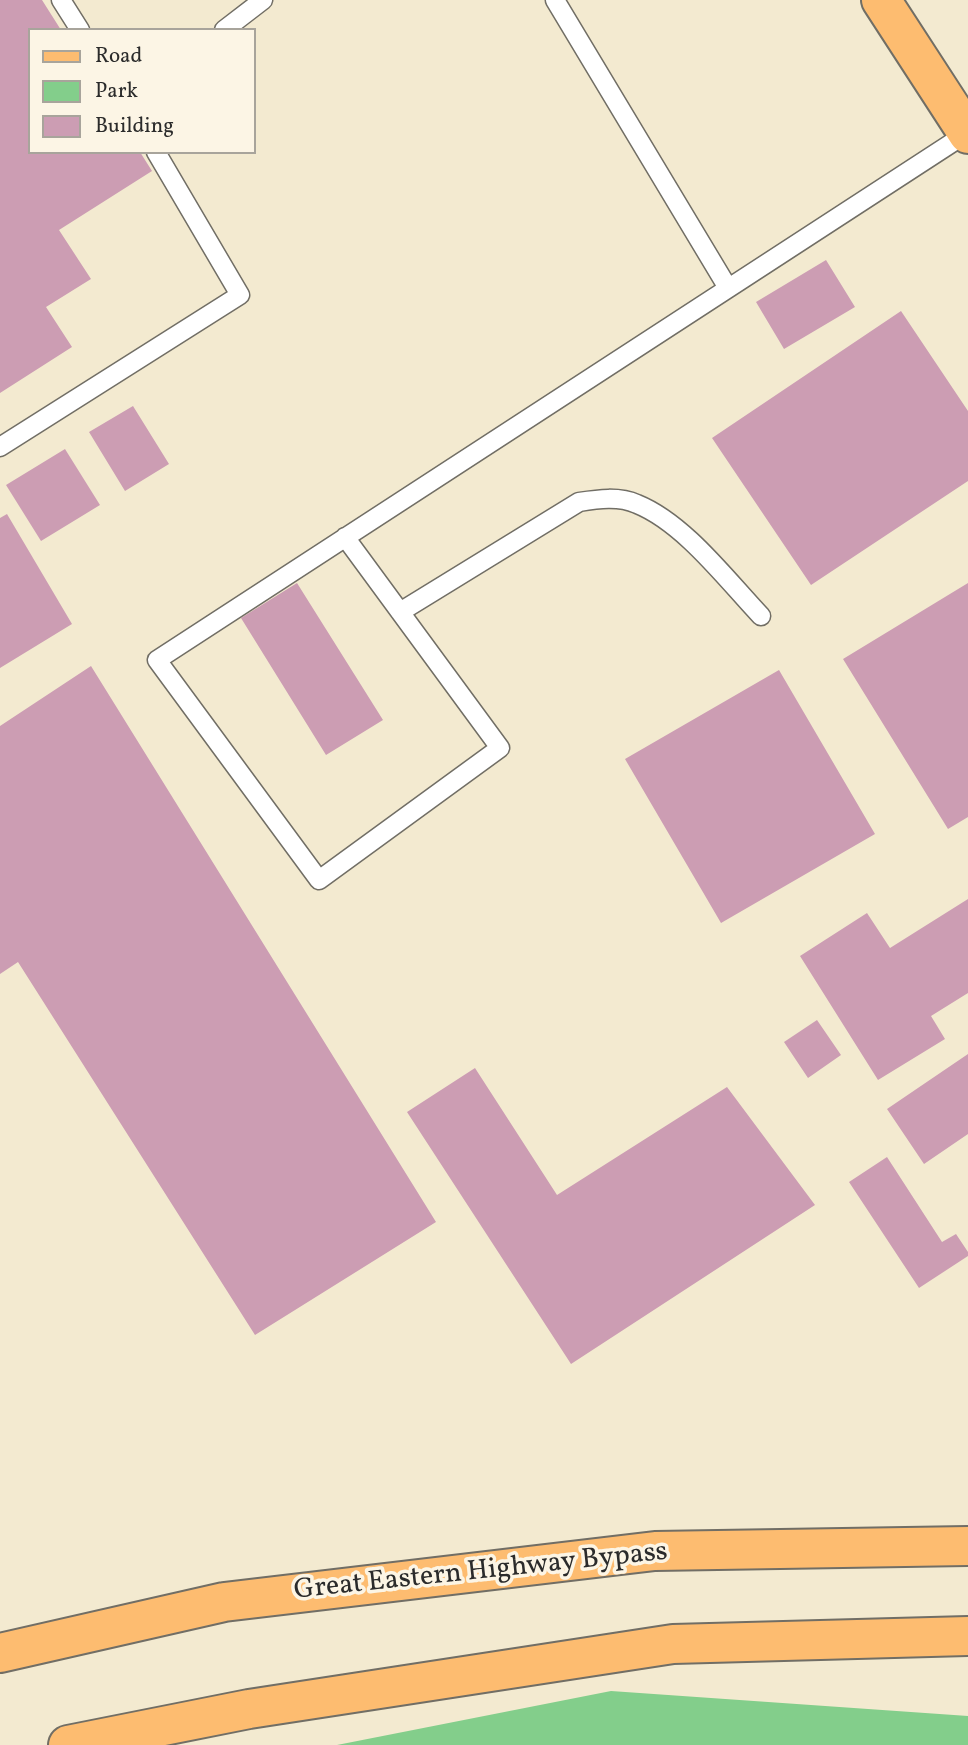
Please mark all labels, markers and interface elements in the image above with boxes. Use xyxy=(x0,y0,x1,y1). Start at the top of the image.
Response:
legend xyxy=(28,28,256,154)
text: Road xyxy=(95,42,142,71)
text: Park xyxy=(95,77,138,106)
text: Building xyxy=(95,112,174,141)
street label: Great Eastern Highway Bypass xyxy=(293,1537,669,1609)

